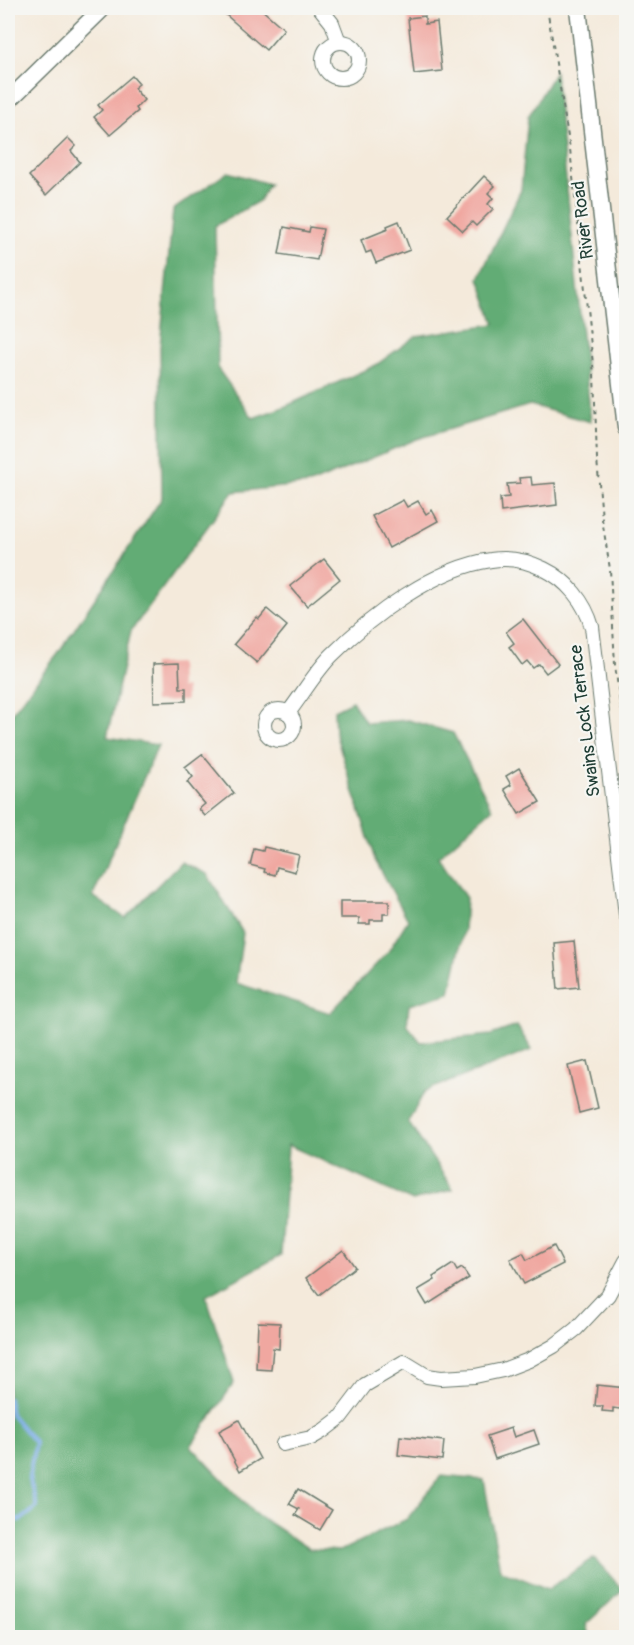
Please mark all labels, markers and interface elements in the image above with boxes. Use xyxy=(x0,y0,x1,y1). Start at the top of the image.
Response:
street label: River Road xyxy=(567,180,599,260)
street label: Swains Lock Terrace xyxy=(564,643,606,798)

